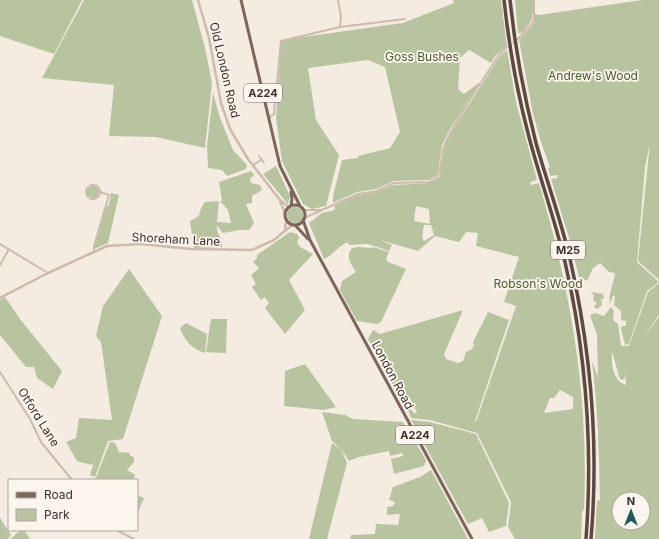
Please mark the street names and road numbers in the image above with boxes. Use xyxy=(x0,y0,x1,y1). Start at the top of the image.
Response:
street label: Old London Road xyxy=(207,21,243,119)
road number: A224 xyxy=(244,84,282,102)
street label: Shoreham Lane xyxy=(131,229,221,249)
road number: M25 xyxy=(551,241,585,259)
street label: London Road xyxy=(369,338,417,412)
street label: Otford Lane xyxy=(15,385,63,449)
road number: A224 xyxy=(396,426,434,444)

